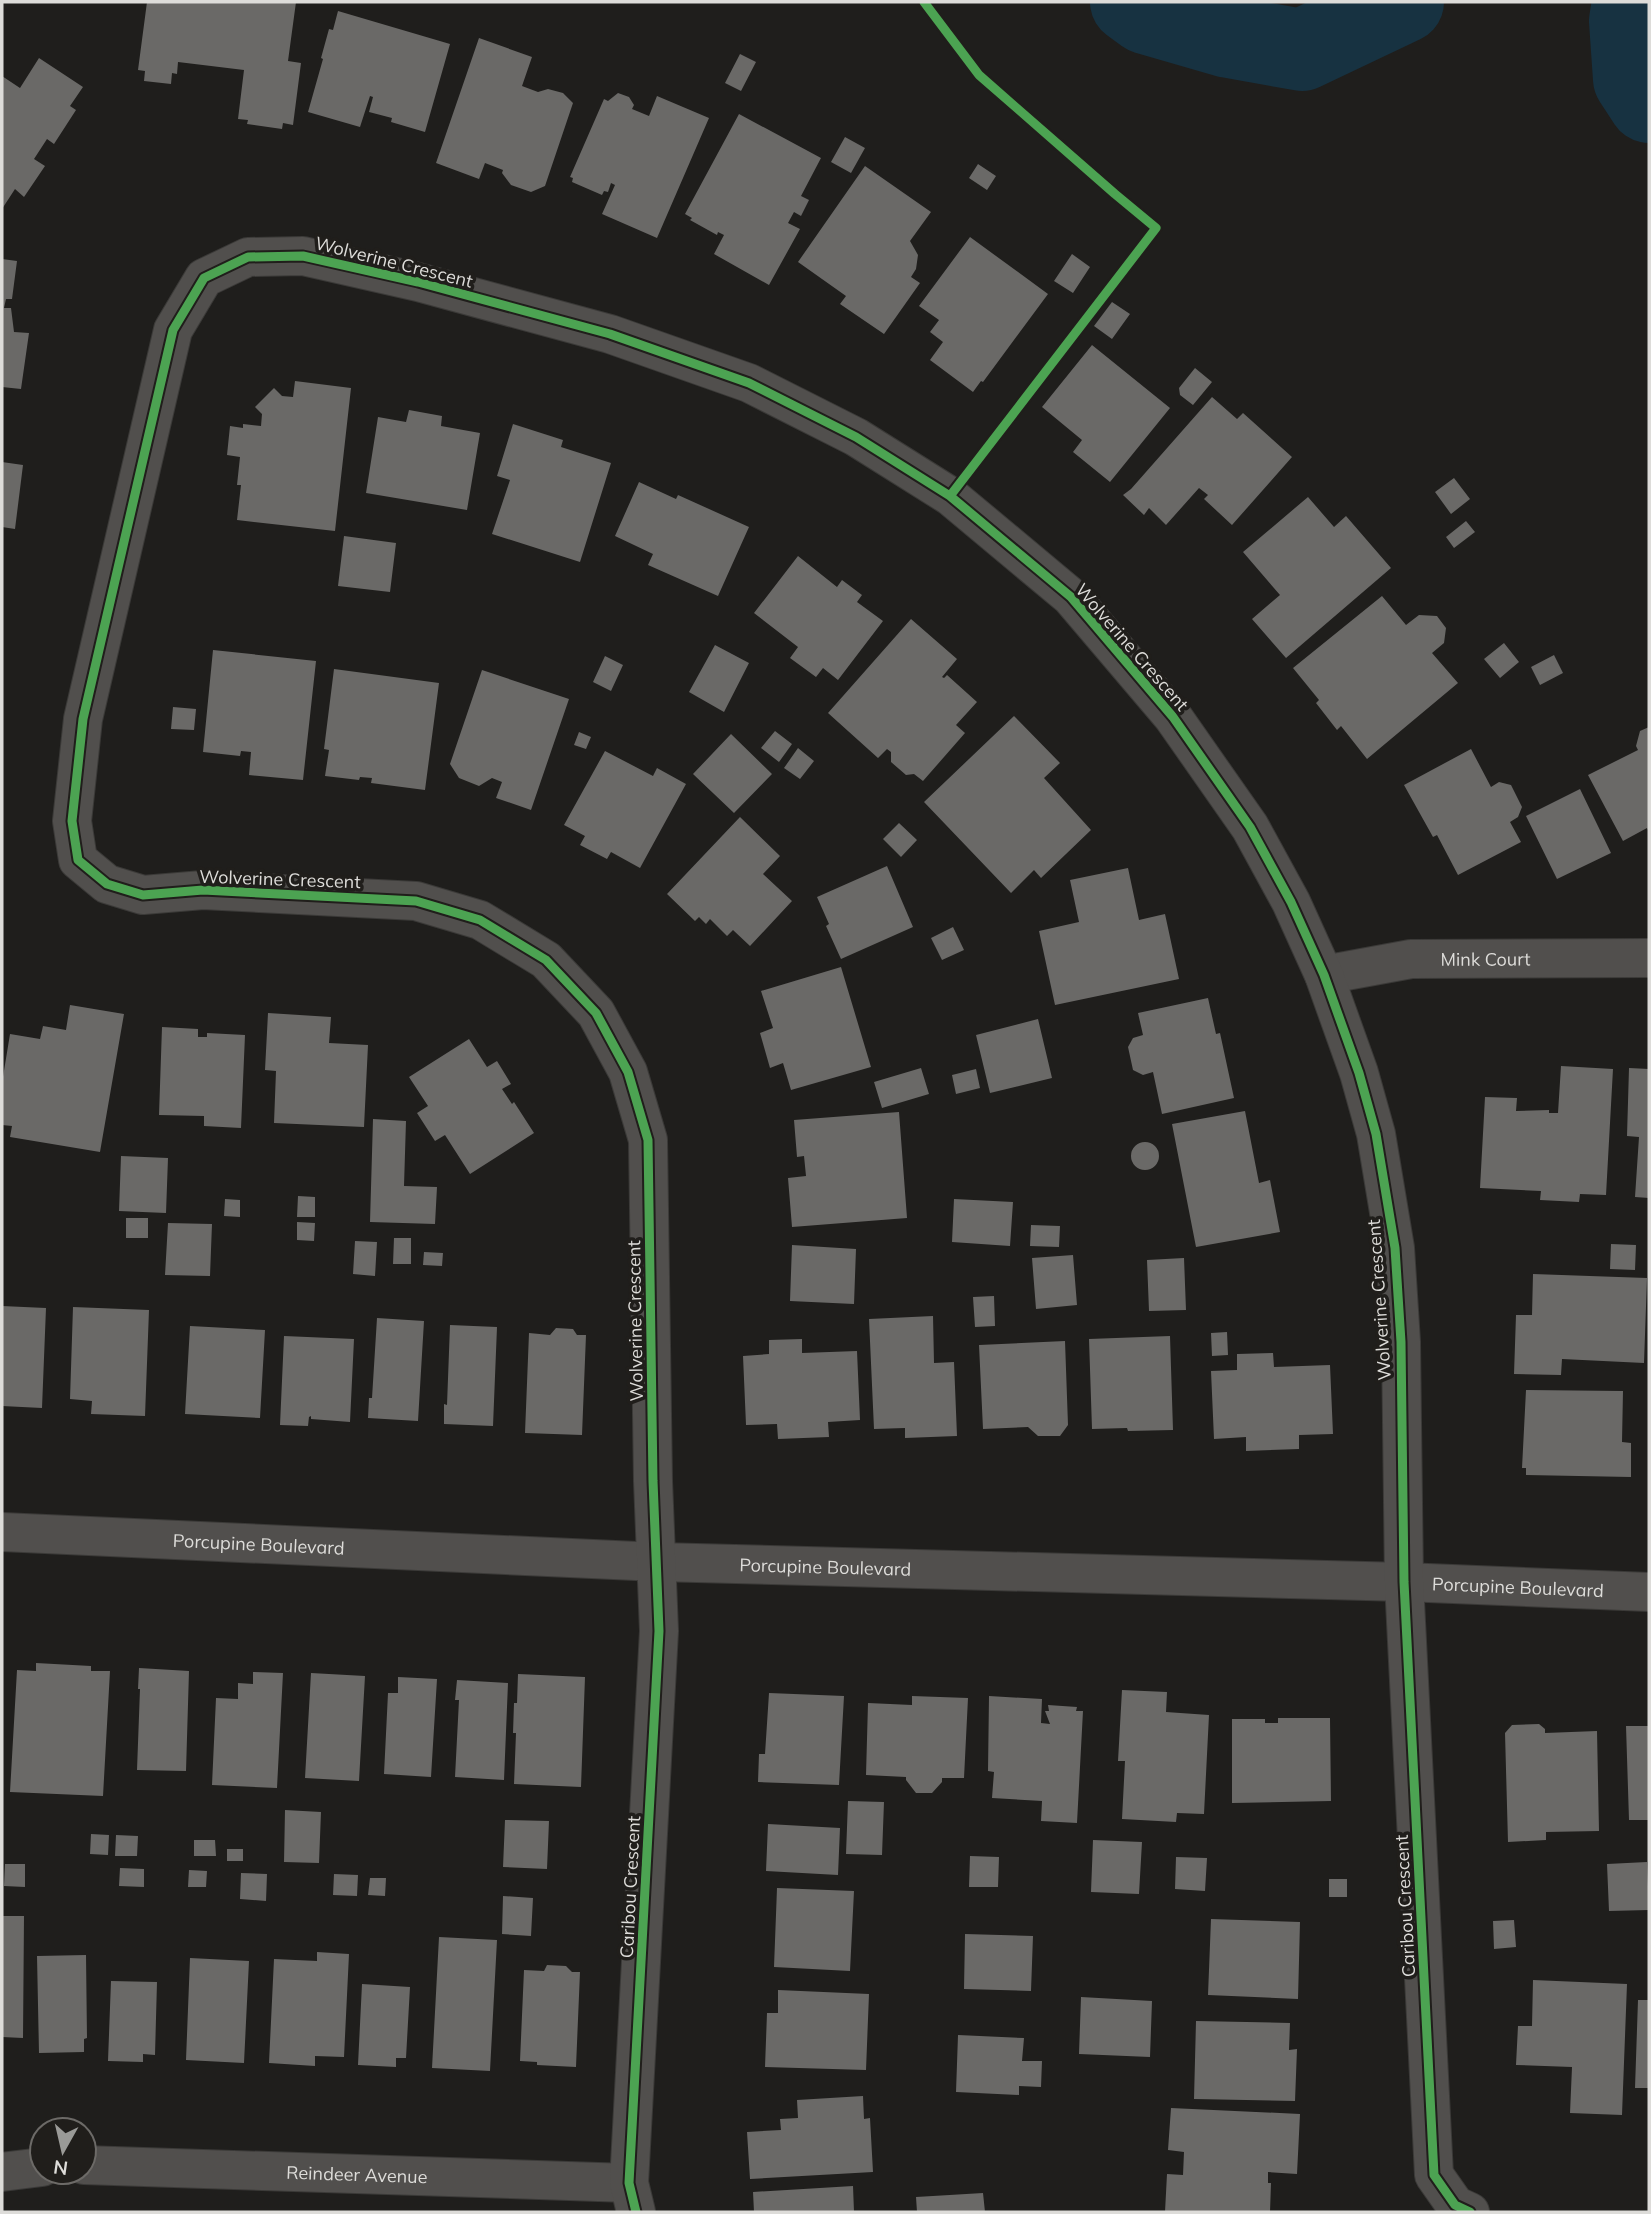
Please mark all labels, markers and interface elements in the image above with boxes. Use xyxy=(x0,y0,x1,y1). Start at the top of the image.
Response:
street label: Wolverine Crescent xyxy=(313,231,475,293)
street label: Wolverine Crescent xyxy=(1070,579,1194,715)
street label: Wolverine Crescent xyxy=(199,865,361,893)
street label: Mink Court xyxy=(1441,947,1531,970)
street label: Wolverine Crescent xyxy=(1362,1219,1396,1381)
street label: Wolverine Crescent xyxy=(622,1240,648,1402)
street label: Porcupine Boulevard xyxy=(172,1528,345,1559)
street label: Porcupine Boulevard xyxy=(739,1553,911,1580)
street label: Porcupine Boulevard xyxy=(1432,1572,1604,1602)
street label: Caribou Crescent xyxy=(615,1815,645,1959)
street label: Caribou Crescent xyxy=(1390,1834,1420,1978)
north arrow xyxy=(28,2116,98,2186)
text: N xyxy=(52,2155,69,2181)
street label: Reindeer Avenue xyxy=(286,2160,428,2188)

